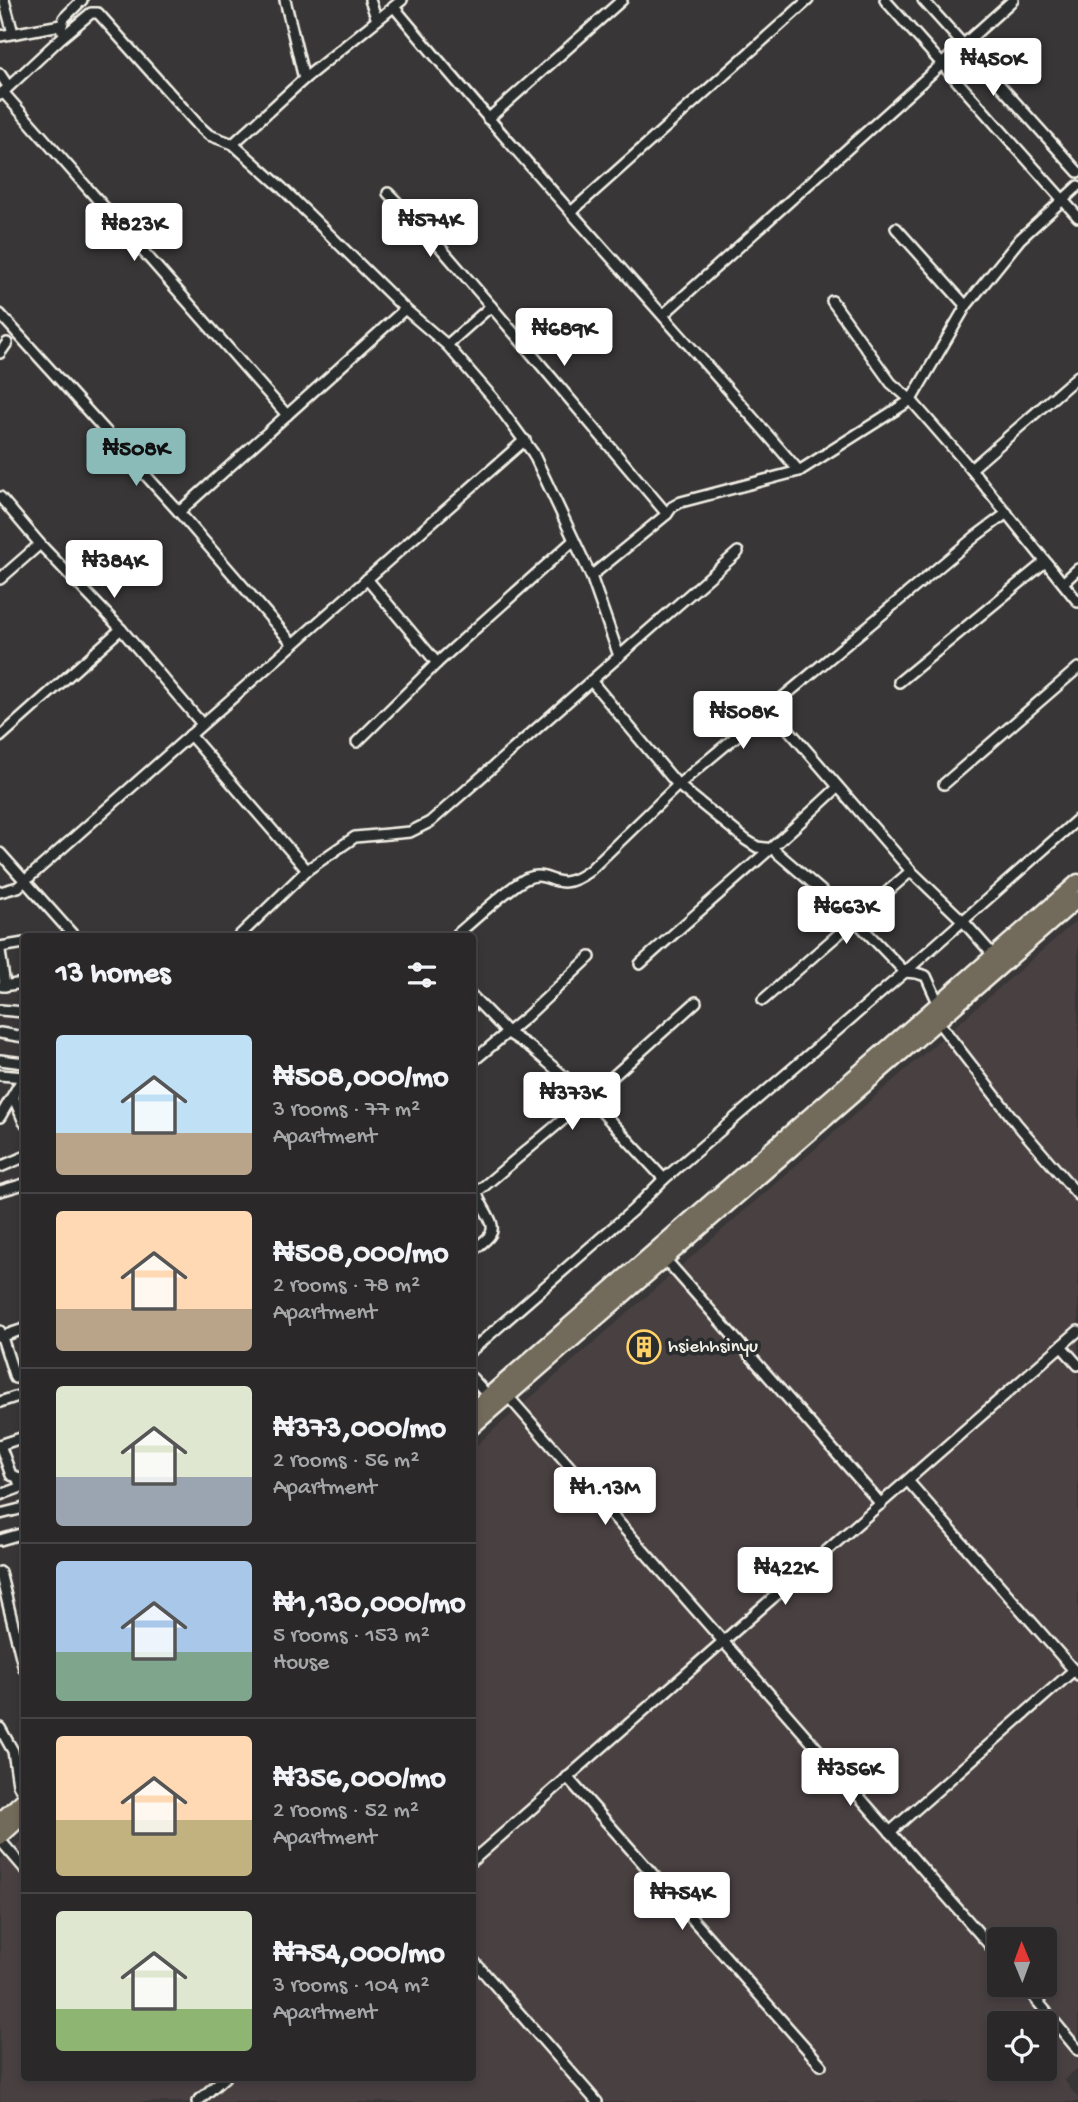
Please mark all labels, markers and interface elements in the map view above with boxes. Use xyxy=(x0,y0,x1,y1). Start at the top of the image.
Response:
pin: ₦450K xyxy=(944,38,1042,98)
text: ₦450K xyxy=(960,47,1026,74)
pin: ₦574K xyxy=(381,200,479,259)
pin: ₦823K xyxy=(85,204,183,263)
text: ₦574K xyxy=(398,208,462,235)
text: ₦823K xyxy=(101,212,167,239)
pin: ₦689K xyxy=(515,308,613,368)
text: ₦689K xyxy=(531,317,597,344)
pin: ₦508K xyxy=(87,428,185,488)
text: ₦508K xyxy=(102,437,170,464)
pin: ₦384K xyxy=(65,540,163,600)
text: ₦384K xyxy=(82,549,146,576)
pin: ₦508K xyxy=(694,692,792,751)
text: ₦508K xyxy=(709,700,777,727)
pin: ₦663K xyxy=(797,886,895,946)
text: ₦663K xyxy=(814,895,878,922)
icon: filters xyxy=(403,956,441,994)
text: 13 homes xyxy=(56,958,170,993)
text: ₦508,000/mo xyxy=(273,1062,449,1097)
icon: home xyxy=(112,1063,196,1147)
pin: ₦373K xyxy=(523,1072,621,1132)
text: ₦373K xyxy=(539,1081,605,1108)
text: 3 rooms · 77 m² xyxy=(273,1097,420,1124)
text: Apartment xyxy=(273,1124,377,1151)
text: ₦508,000/mo xyxy=(273,1238,449,1273)
icon: home xyxy=(112,1239,196,1323)
text: 2 rooms · 78 m² xyxy=(273,1273,420,1300)
text: Apartment xyxy=(273,1300,377,1327)
building icon: hsiehhsinyu xyxy=(625,1328,663,1366)
place label: hsiehhsinyu xyxy=(668,1336,758,1359)
text: ₦373,000/mo xyxy=(273,1413,446,1448)
icon: home xyxy=(112,1414,196,1498)
text: 2 rooms · 56 m² xyxy=(273,1448,419,1475)
pin: ₦1.13M xyxy=(548,1468,662,1527)
text: Apartment xyxy=(273,1475,377,1502)
text: ₦1.13M xyxy=(570,1476,640,1503)
pin: ₦422K xyxy=(736,1548,834,1607)
text: ₦422K xyxy=(754,1556,816,1583)
text: ₦1,130,000/mo xyxy=(273,1588,466,1623)
icon: home xyxy=(112,1589,196,1673)
text: 5 rooms · 153 m² xyxy=(273,1623,430,1650)
text: House xyxy=(273,1650,329,1677)
pin: ₦356K xyxy=(801,1748,899,1808)
text: ₦356K xyxy=(818,1757,882,1784)
text: ₦356,000/mo xyxy=(273,1763,446,1798)
icon: home xyxy=(112,1764,196,1848)
text: 2 rooms · 52 m² xyxy=(273,1798,419,1825)
text: Apartment xyxy=(273,1825,377,1852)
pin: ₦754K xyxy=(633,1872,731,1932)
text: ₦754K xyxy=(650,1881,714,1908)
north arrow xyxy=(987,1927,1057,1997)
map controls xyxy=(987,1927,1057,2081)
text: ₦754,000/mo xyxy=(273,1938,445,1973)
icon: home xyxy=(112,1939,196,2023)
text: 3 rooms · 104 m² xyxy=(273,1973,429,2000)
text: Apartment xyxy=(273,2000,377,2027)
button: locate xyxy=(987,2011,1057,2081)

